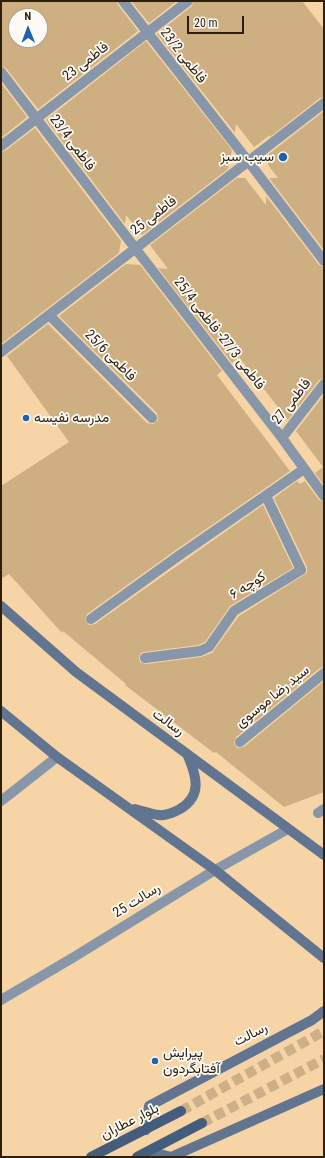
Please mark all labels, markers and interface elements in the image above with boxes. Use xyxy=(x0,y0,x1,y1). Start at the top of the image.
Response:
north arrow xyxy=(8,8,48,48)
scale bar xyxy=(189,8,246,34)
text: N xyxy=(24,10,31,23)
text: 20 m xyxy=(194,16,218,30)
street label: فاطمی 23/2 xyxy=(156,25,210,87)
street label: فاطمی 23 xyxy=(60,39,112,85)
street label: فاطمی 23/4 xyxy=(46,112,98,174)
place label: سیب سبز xyxy=(220,149,274,165)
marker: سیب سبز xyxy=(277,151,289,163)
street label: فاطمی 25 xyxy=(128,193,180,239)
street label: فاطمی 27/3- فاطمی 25/4 xyxy=(170,274,268,394)
street label: فاطمی 25/6 xyxy=(81,327,139,385)
street label: فاطمی 27 xyxy=(269,376,315,428)
place label: مدرسه نفیسه xyxy=(34,410,109,426)
marker: مدرسه نفیسه xyxy=(21,413,31,423)
street label: کوچه ۶ xyxy=(227,569,269,603)
street label: سید رضا موسوی xyxy=(233,662,313,732)
street label: رسالت xyxy=(149,706,187,740)
street label: رسالت 25 xyxy=(110,880,164,922)
street label: رسالت xyxy=(231,1019,271,1051)
place label: پیرایش آفتابگردون xyxy=(163,1045,220,1078)
marker: پیرایش آفتابگردون xyxy=(150,1056,160,1066)
street label: بلوار عطاران xyxy=(98,1100,162,1144)

